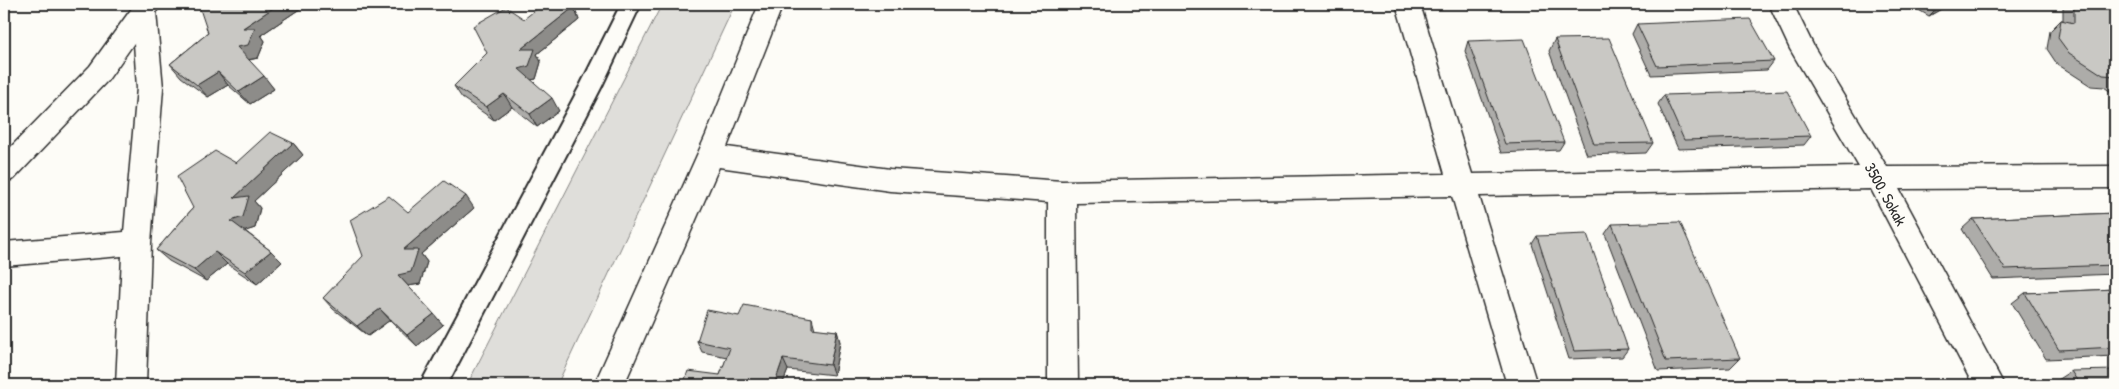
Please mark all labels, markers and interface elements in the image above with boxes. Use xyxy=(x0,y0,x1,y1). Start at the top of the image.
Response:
street label: 3500. Sokak xyxy=(1860,159,1912,230)

